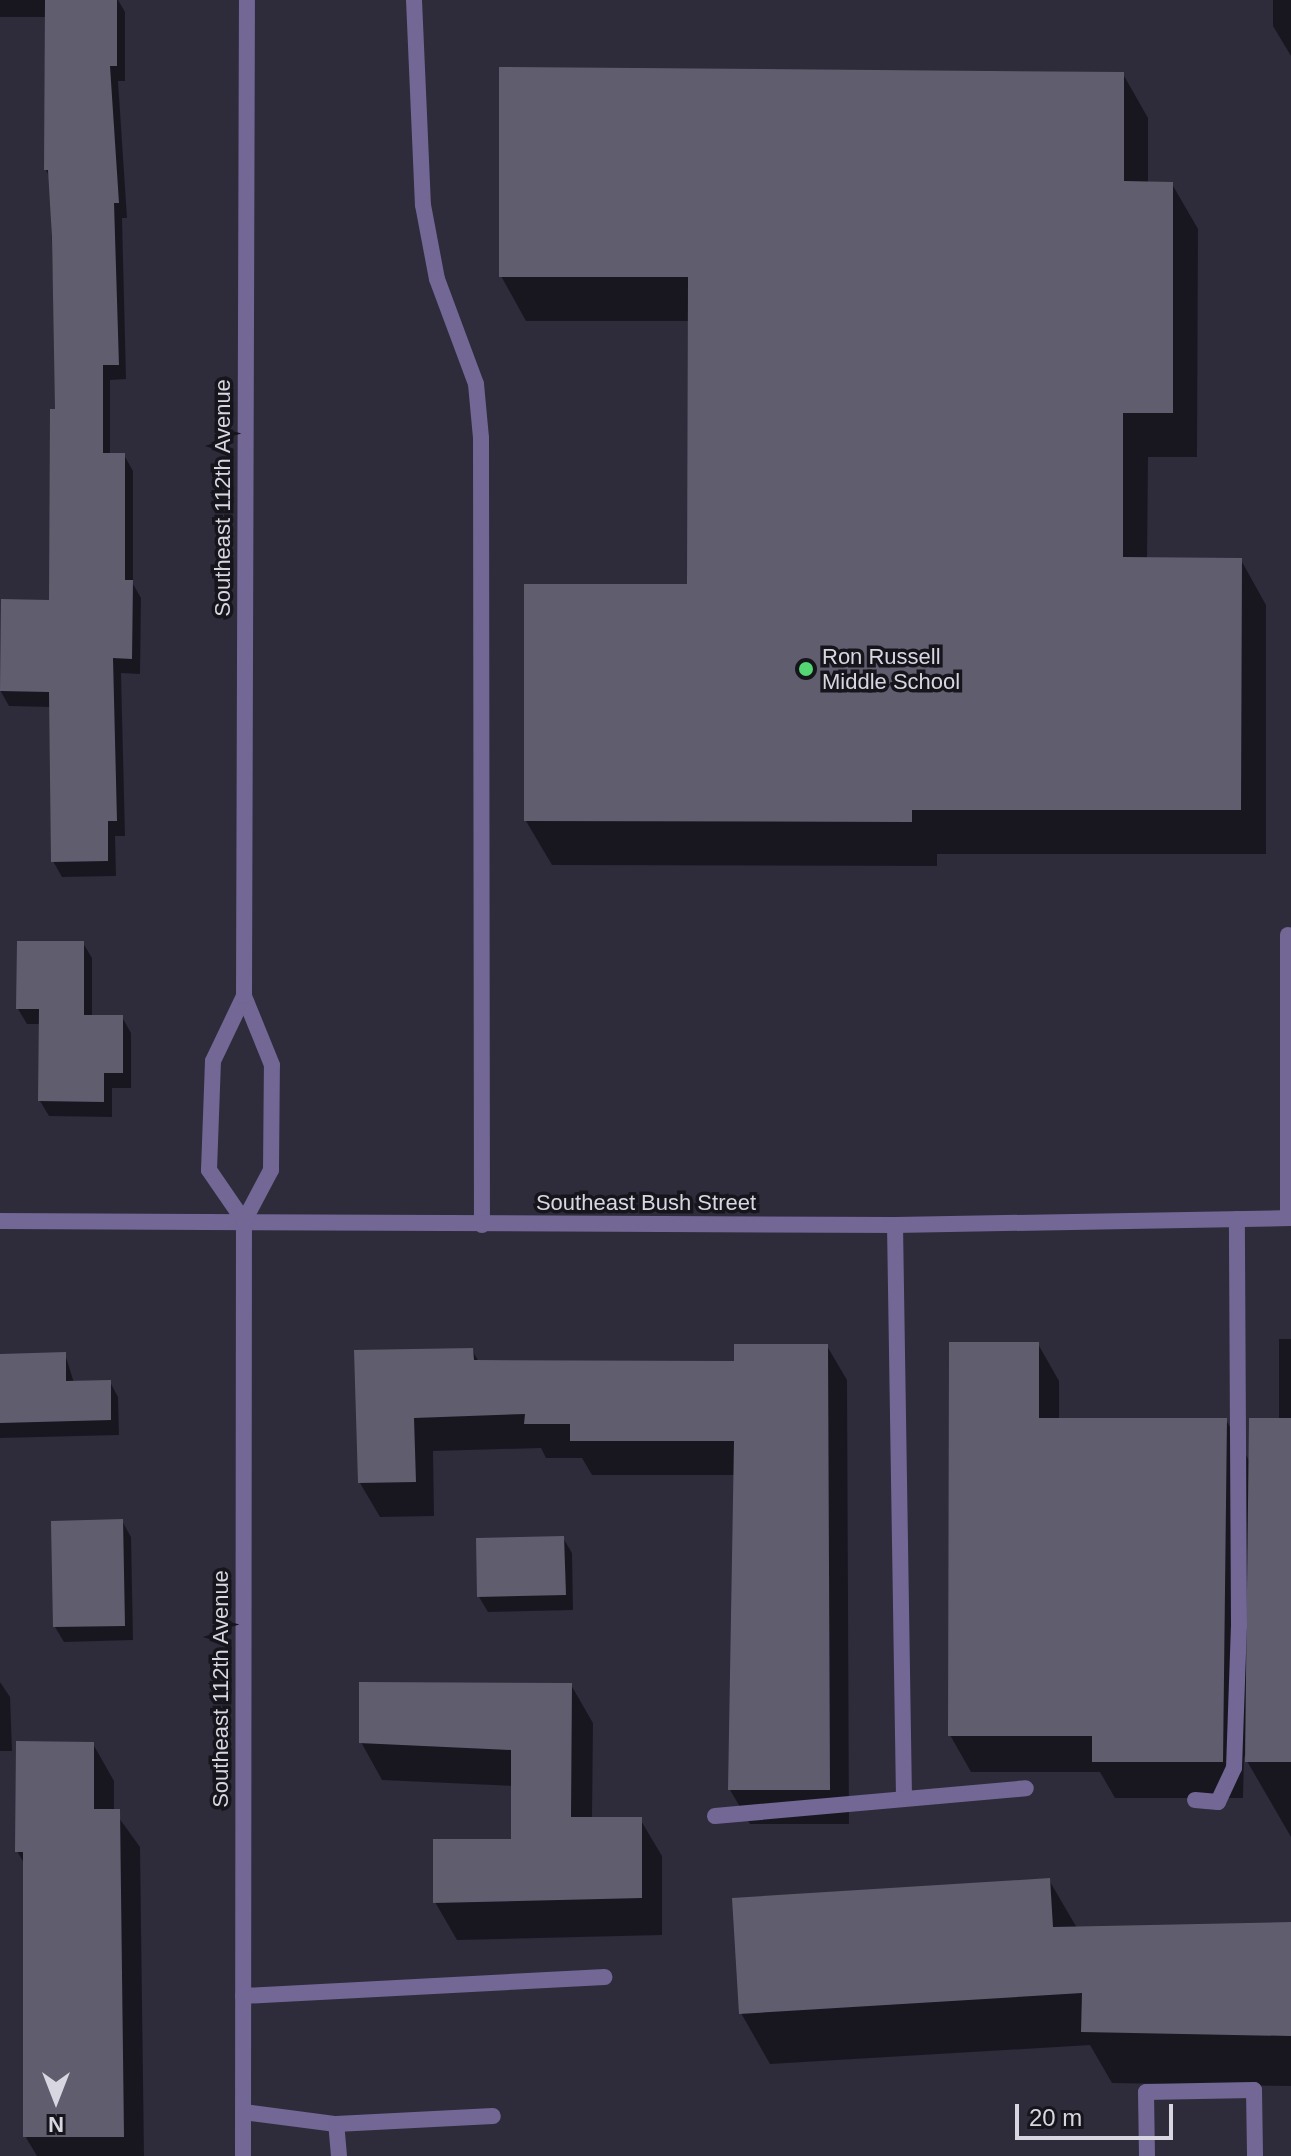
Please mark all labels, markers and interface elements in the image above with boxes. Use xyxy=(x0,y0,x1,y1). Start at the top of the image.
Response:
street label: Southeast 112th Avenue xyxy=(210,379,236,617)
place label: Ron Russell Middle School xyxy=(822,643,960,694)
marker: Ron Russell Middle School xyxy=(797,660,815,678)
street label: Southeast Bush Street xyxy=(536,1190,756,1216)
street label: Southeast 112th Avenue xyxy=(208,1570,234,1808)
north arrow xyxy=(16,2060,96,2140)
scale bar xyxy=(1019,2088,1177,2138)
text: 20 m xyxy=(1029,2104,1082,2131)
text: N xyxy=(48,2112,64,2137)

